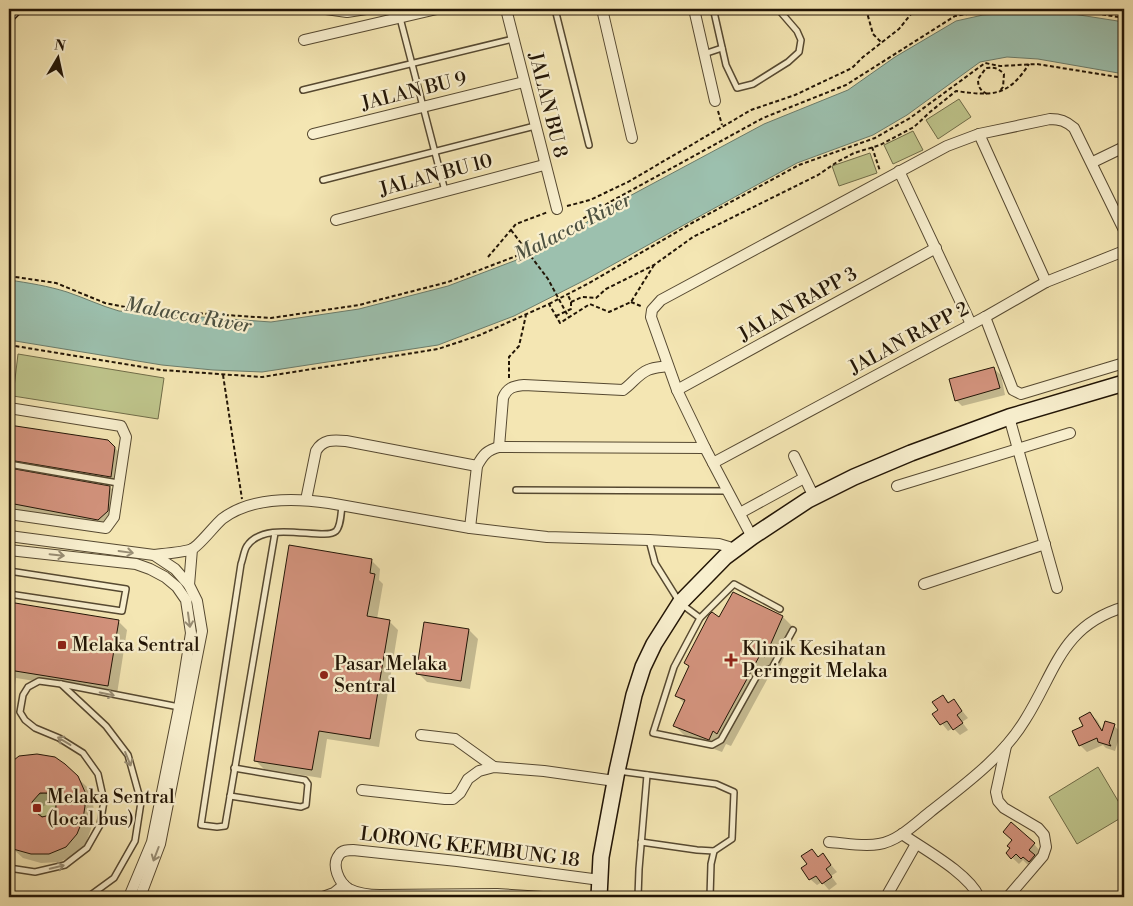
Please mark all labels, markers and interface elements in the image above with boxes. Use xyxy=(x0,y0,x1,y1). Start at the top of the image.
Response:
north arrow xyxy=(32,32,82,82)
text: N xyxy=(53,36,67,56)
street label: JALAN BU 8 xyxy=(523,49,573,160)
street label: JALAN BU 9 xyxy=(358,66,469,116)
street label: JALAN BU 10 xyxy=(376,148,495,202)
water label: Malacca River xyxy=(510,188,636,268)
street label: JALAN RAPP 3 xyxy=(734,262,861,347)
water label: Malacca River xyxy=(123,293,254,340)
street label: JALAN RAPP 2 xyxy=(844,296,973,380)
one-way arrow xyxy=(118,547,134,557)
one-way arrow xyxy=(49,551,65,560)
one-way arrow xyxy=(184,611,194,627)
place label: Melaka Sentral xyxy=(72,633,200,657)
place label: Klinik Kesihatan Peringgit Melaka xyxy=(742,637,888,683)
marker: Melaka Sentral xyxy=(56,639,68,651)
place label: Pasar Melaka Sentral xyxy=(334,652,448,698)
marker: Klinik Kesihatan Peringgit Melaka xyxy=(724,653,738,667)
marker: Pasar Melaka Sentral xyxy=(318,669,330,681)
one-way arrow xyxy=(99,689,115,699)
one-way arrow xyxy=(57,735,71,745)
one-way arrow xyxy=(124,751,133,766)
place label: Melaka Sentral (local bus) xyxy=(47,785,175,831)
marker: Melaka Sentral (local bus) xyxy=(31,802,43,814)
street label: LORONG KEEMBUNG 18 xyxy=(359,822,581,872)
one-way arrow xyxy=(151,846,161,861)
one-way arrow xyxy=(49,861,65,871)

